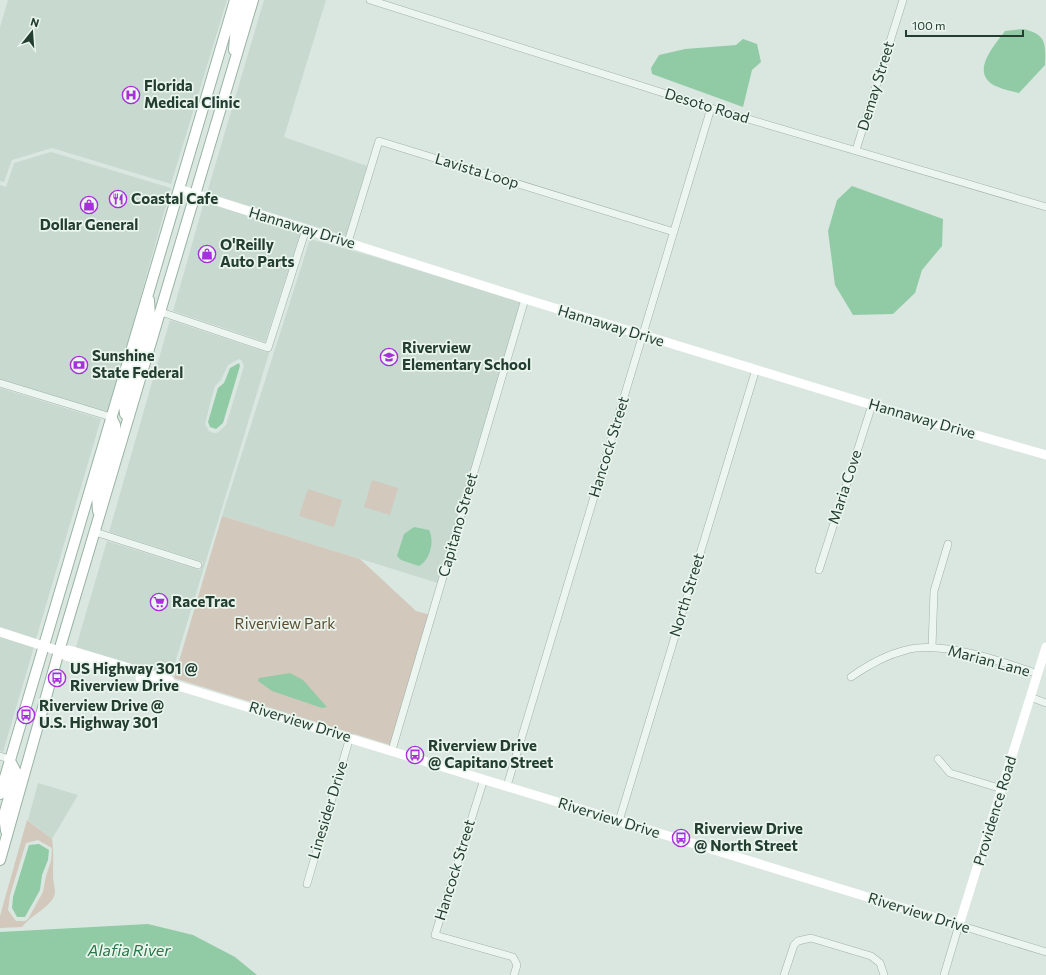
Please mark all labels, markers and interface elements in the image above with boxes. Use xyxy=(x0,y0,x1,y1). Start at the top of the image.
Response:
north arrow xyxy=(12,12,52,52)
scale bar xyxy=(906,12,1023,38)
text: N xyxy=(29,15,41,29)
text: 100 m xyxy=(912,18,946,32)
street label: Demay Street xyxy=(853,39,897,133)
place label: Florida Medical Clinic xyxy=(144,76,240,111)
street label: Desoto Road xyxy=(663,84,752,126)
hospital icon: Florida Medical Clinic xyxy=(121,85,141,105)
street label: Lavista Loop xyxy=(433,149,522,191)
restaurant icon: Coastal Cafe xyxy=(108,189,128,209)
place label: Coastal Cafe xyxy=(131,189,218,207)
shop icon: Dollar General xyxy=(79,195,99,215)
street label: Hannaway Drive xyxy=(247,202,358,252)
place label: Dollar General xyxy=(40,215,138,233)
place label: O'Reilly Auto Parts xyxy=(220,235,294,270)
shop icon: O'Reilly Auto Parts xyxy=(197,244,217,264)
street label: Hannaway Drive xyxy=(556,300,667,350)
place label: Riverview Elementary School xyxy=(402,338,531,373)
place label: Sunshine State Federal xyxy=(92,346,183,381)
school or university icon: Riverview Elementary School xyxy=(379,347,399,367)
bank icon: Sunshine State Federal xyxy=(69,355,89,375)
street label: Hancock Street xyxy=(584,394,632,499)
street label: Hannaway Drive xyxy=(867,394,978,442)
street label: Maria Cove xyxy=(824,447,865,526)
street label: Capitano Street xyxy=(434,470,481,579)
street label: North Street xyxy=(665,551,707,639)
supermarket icon: RaceTrac xyxy=(149,592,169,612)
place label: RaceTrac xyxy=(172,592,235,610)
park label: Riverview Park xyxy=(235,614,335,632)
street label: Marian Lane xyxy=(946,640,1032,680)
place label: US Highway 301 @ Riverview Drive xyxy=(70,659,198,694)
bus stop icon: US Highway 301 @ Riverview Drive xyxy=(47,668,67,688)
place label: Riverview Drive @ U.S. Highway 301 xyxy=(39,696,164,731)
street label: Riverview Drive xyxy=(247,697,354,745)
bus stop icon: Riverview Drive @ U.S. Highway 301 xyxy=(16,705,36,725)
place label: Riverview Drive @ Capitano Street xyxy=(428,736,553,771)
bus stop icon: Riverview Drive @ Capitano Street xyxy=(405,745,425,765)
street label: Providence Road xyxy=(969,754,1019,868)
street label: Linesider Drive xyxy=(304,759,350,861)
street label: Riverview Drive xyxy=(556,793,663,841)
street label: Hancock Street xyxy=(430,817,478,922)
place label: Riverview Drive @ North Street xyxy=(694,819,803,854)
bus stop icon: Riverview Drive @ North Street xyxy=(671,828,691,848)
street label: Riverview Drive xyxy=(866,888,973,936)
water label: Alafia River xyxy=(86,940,171,959)

